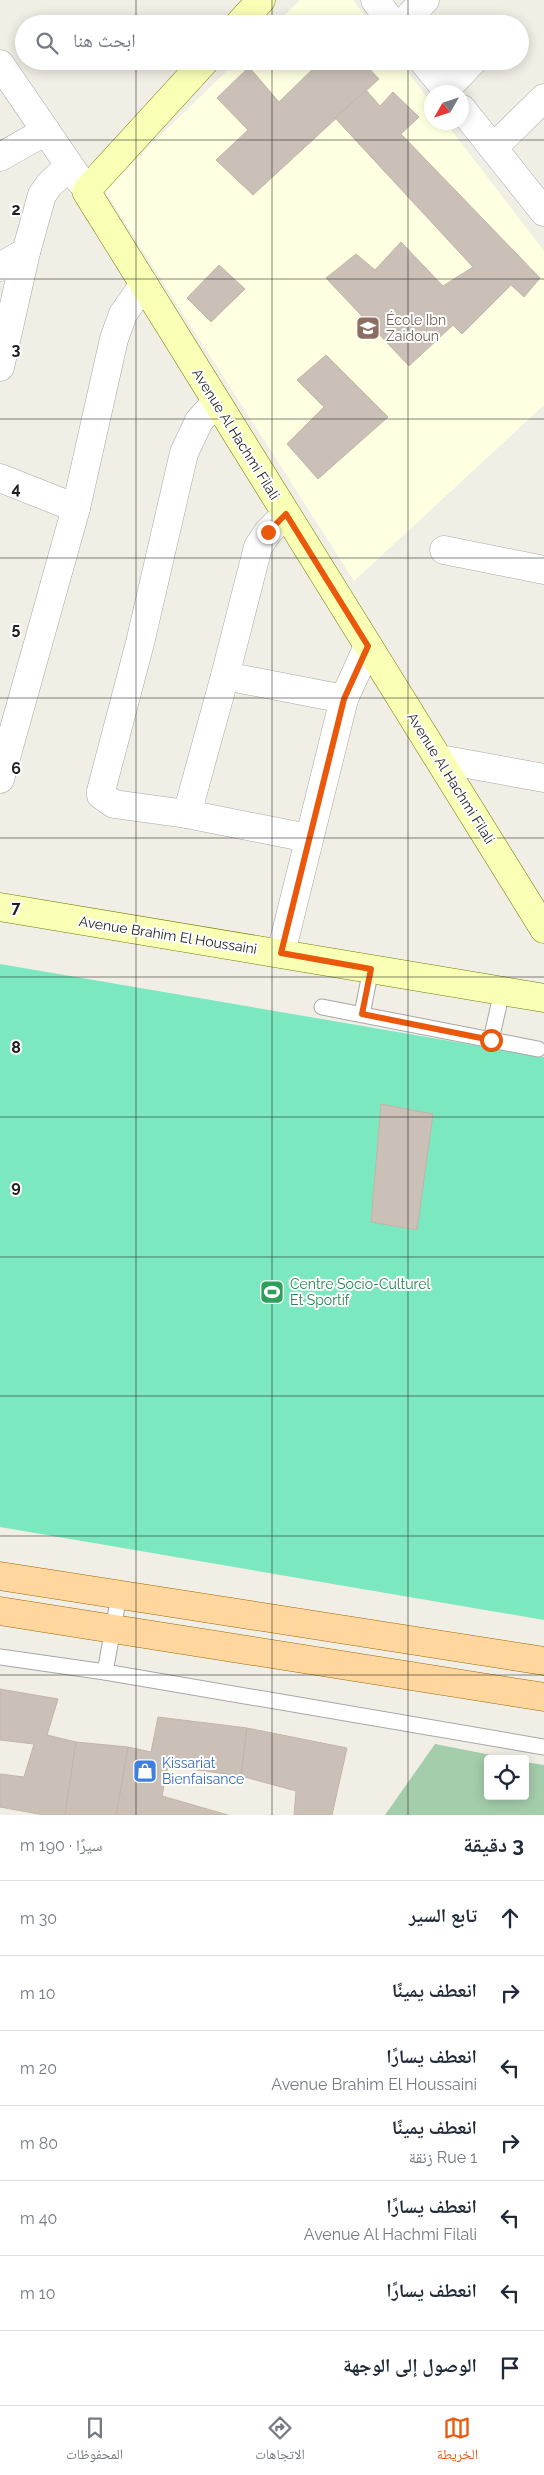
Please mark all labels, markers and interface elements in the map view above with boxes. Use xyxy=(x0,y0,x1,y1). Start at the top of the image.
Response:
search box xyxy=(15,15,529,70)
icon: search xyxy=(33,29,61,57)
text: ابحث هنا xyxy=(73,29,136,51)
north arrow xyxy=(424,85,469,130)
text: 2 xyxy=(11,200,21,219)
place label: École Ibn Zaidoun xyxy=(386,311,446,344)
school or university icon: École Ibn Zaidoun xyxy=(355,315,381,341)
text: 3 xyxy=(12,340,21,359)
street label: Avenue Al Hachmi Filali xyxy=(189,366,283,502)
text: 4 xyxy=(11,479,21,498)
route end xyxy=(257,521,280,544)
text: 5 xyxy=(12,619,21,638)
street label: Avenue Al Hachmi Filali xyxy=(404,710,498,846)
text: 6 xyxy=(11,759,21,778)
text: 7 xyxy=(12,898,21,917)
street label: Avenue Brahim El Houssaini xyxy=(78,913,258,957)
route start xyxy=(480,1029,503,1052)
text: 8 xyxy=(11,1038,21,1057)
text: 9 xyxy=(11,1177,21,1196)
place label: Centre Socio-Culturel Et Sportif xyxy=(290,1276,431,1308)
sports icon: Centre Socio-Culturel Et Sportif xyxy=(259,1279,285,1305)
place label: Kissariat Bienfaisance xyxy=(162,1755,244,1787)
map controls xyxy=(484,1755,529,1800)
button: locate xyxy=(484,1755,529,1800)
shop icon: Kissariat Bienfaisance xyxy=(132,1758,158,1784)
text: 3 دقيقة xyxy=(463,1832,524,1857)
text: سيرًا · 190 m xyxy=(20,1836,103,1855)
text: تابع السير xyxy=(409,1904,477,1926)
icon: ahead xyxy=(496,1904,524,1932)
text: 30 m xyxy=(20,1909,57,1928)
text: انعطف يمينًا xyxy=(392,1979,477,2001)
icon: right xyxy=(496,1979,524,2007)
text: 10 m xyxy=(20,1984,55,2003)
text: انعطف يسارًا xyxy=(386,2045,477,2067)
icon: left xyxy=(496,2054,524,2082)
text: 20 m xyxy=(20,2059,57,2078)
text: Avenue Brahim El Houssaini xyxy=(271,2075,477,2094)
text: انعطف يمينًا xyxy=(392,2116,477,2138)
icon: right xyxy=(496,2129,524,2157)
text: 80 m xyxy=(20,2134,58,2153)
text: Rue 1 زنقة xyxy=(409,2148,477,2167)
text: انعطف يسارًا xyxy=(386,2195,477,2217)
icon: left xyxy=(496,2204,524,2232)
text: 40 m xyxy=(20,2209,57,2228)
text: Avenue Al Hachmi Filali xyxy=(304,2225,477,2244)
text: انعطف يسارًا xyxy=(386,2279,477,2301)
icon: left xyxy=(496,2279,524,2307)
text: 10 m xyxy=(20,2284,55,2303)
text: الوصول إلى الوجهة xyxy=(343,2354,477,2376)
icon: arrive xyxy=(496,2354,524,2382)
tab: المحفوظات xyxy=(66,2414,123,2468)
tab: الاتجاهات xyxy=(255,2414,305,2468)
tab: الخريطة xyxy=(437,2414,478,2468)

